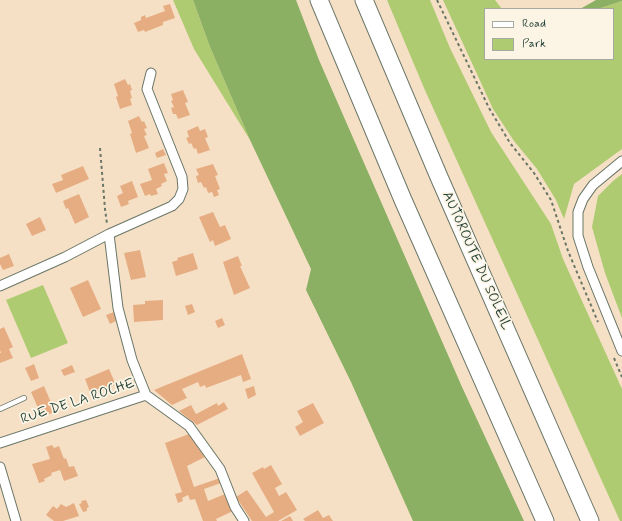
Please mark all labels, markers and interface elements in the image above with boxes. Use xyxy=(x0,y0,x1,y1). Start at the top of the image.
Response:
legend xyxy=(484,8,614,60)
text: Road xyxy=(522,16,546,32)
text: Park xyxy=(522,36,546,52)
street label: AUTOROUTE DU SOLEIL xyxy=(438,189,514,333)
street label: RUE DE LA ROCHE xyxy=(19,376,137,428)

